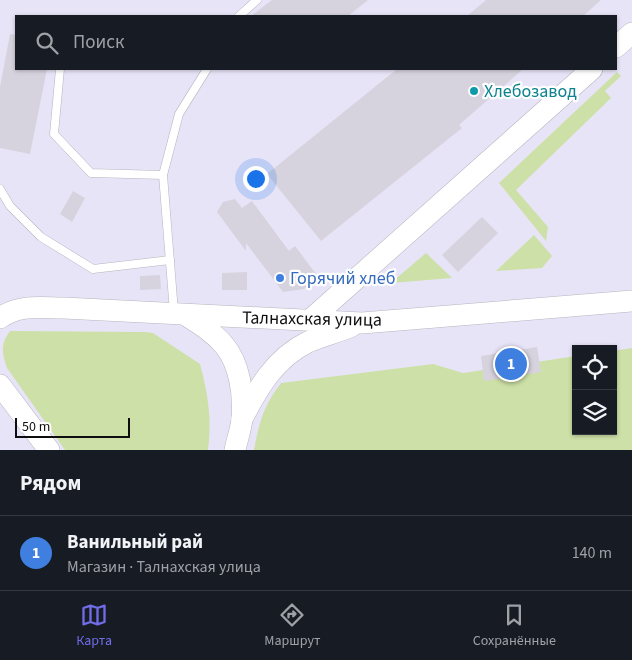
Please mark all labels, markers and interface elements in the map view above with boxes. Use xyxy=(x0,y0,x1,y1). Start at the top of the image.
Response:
search box xyxy=(15,15,617,70)
icon: search xyxy=(33,29,61,57)
text: Поиск xyxy=(73,29,124,56)
place label: Хлебозавод xyxy=(484,79,577,104)
marker: Хлебозавод xyxy=(468,85,480,97)
your location xyxy=(243,166,269,192)
place label: Горячий хлеб xyxy=(290,266,395,291)
marker: Горячий хлеб xyxy=(274,272,286,284)
street label: Талнахская улица xyxy=(242,305,382,333)
pin: 1 xyxy=(495,345,527,383)
map controls xyxy=(572,345,617,435)
button: locate xyxy=(572,345,617,390)
button: layers xyxy=(572,390,617,435)
scale bar xyxy=(15,415,130,438)
text: 50 m xyxy=(22,417,50,437)
text: Рядом xyxy=(20,468,81,498)
text: Ванильный рай xyxy=(67,529,203,556)
text: 1 xyxy=(32,542,40,564)
text: 140 m xyxy=(572,542,612,564)
text: Магазин · Талнахская улица xyxy=(67,556,261,578)
tab: Карта xyxy=(76,601,112,651)
tab: Маршрут xyxy=(264,601,320,651)
tab: Сохранённые xyxy=(473,601,556,651)

